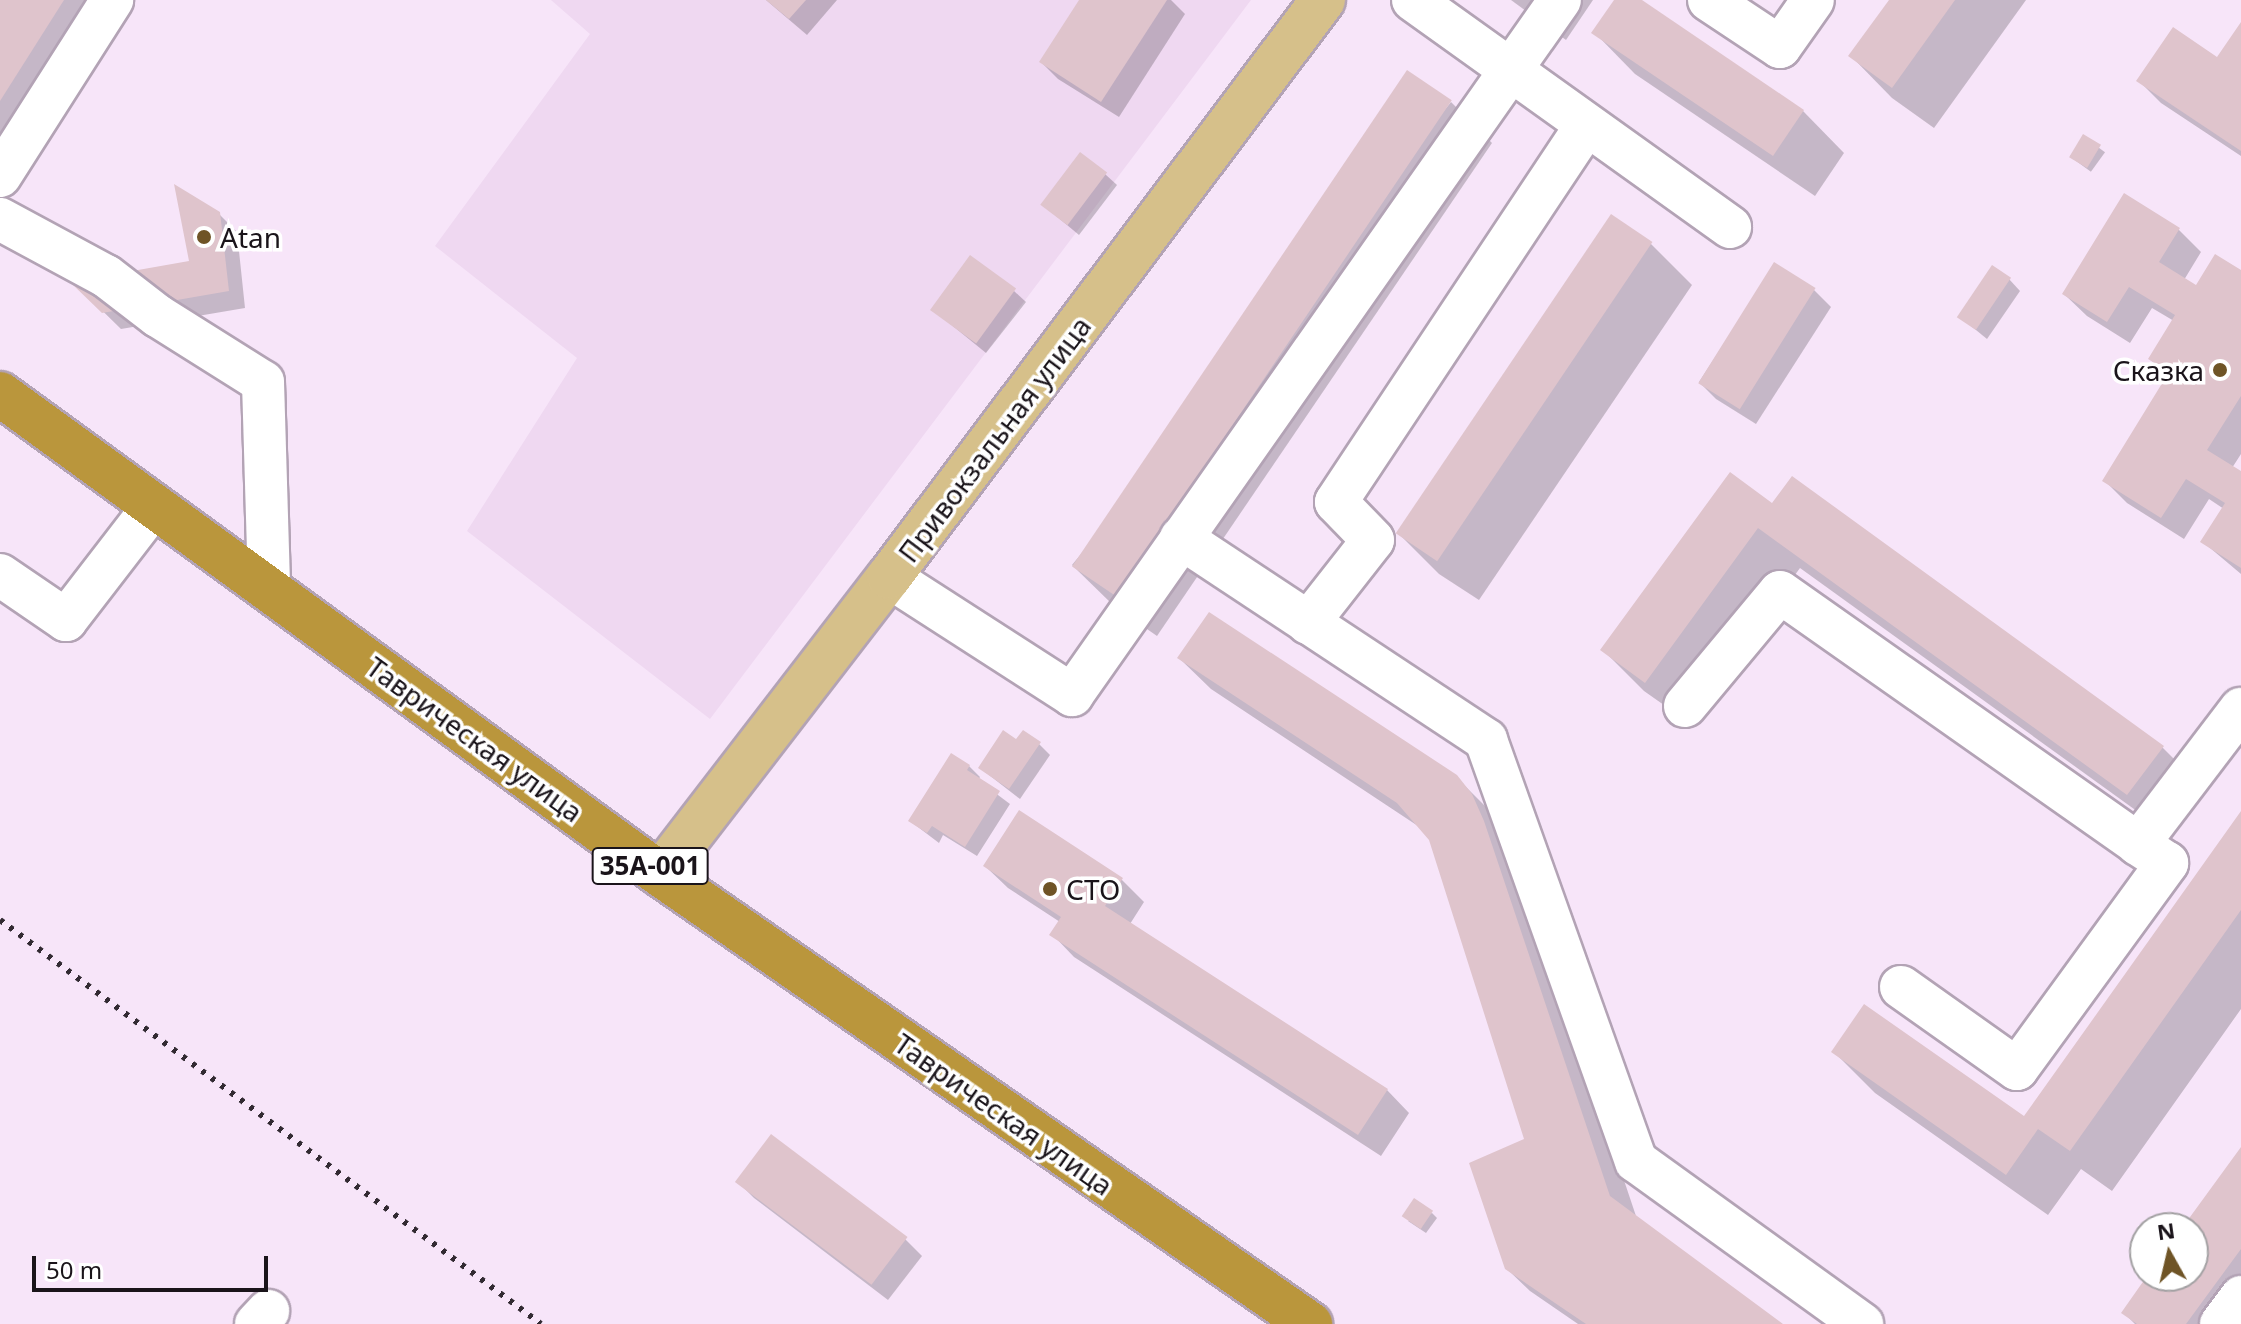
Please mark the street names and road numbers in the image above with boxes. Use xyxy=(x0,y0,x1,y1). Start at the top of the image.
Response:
street label: Привокзальная улица xyxy=(891,310,1097,568)
street label: Таврическая улица xyxy=(361,649,589,829)
road number: 35А-001 xyxy=(590,844,710,888)
street label: Таврическая улица xyxy=(888,1026,1120,1202)

